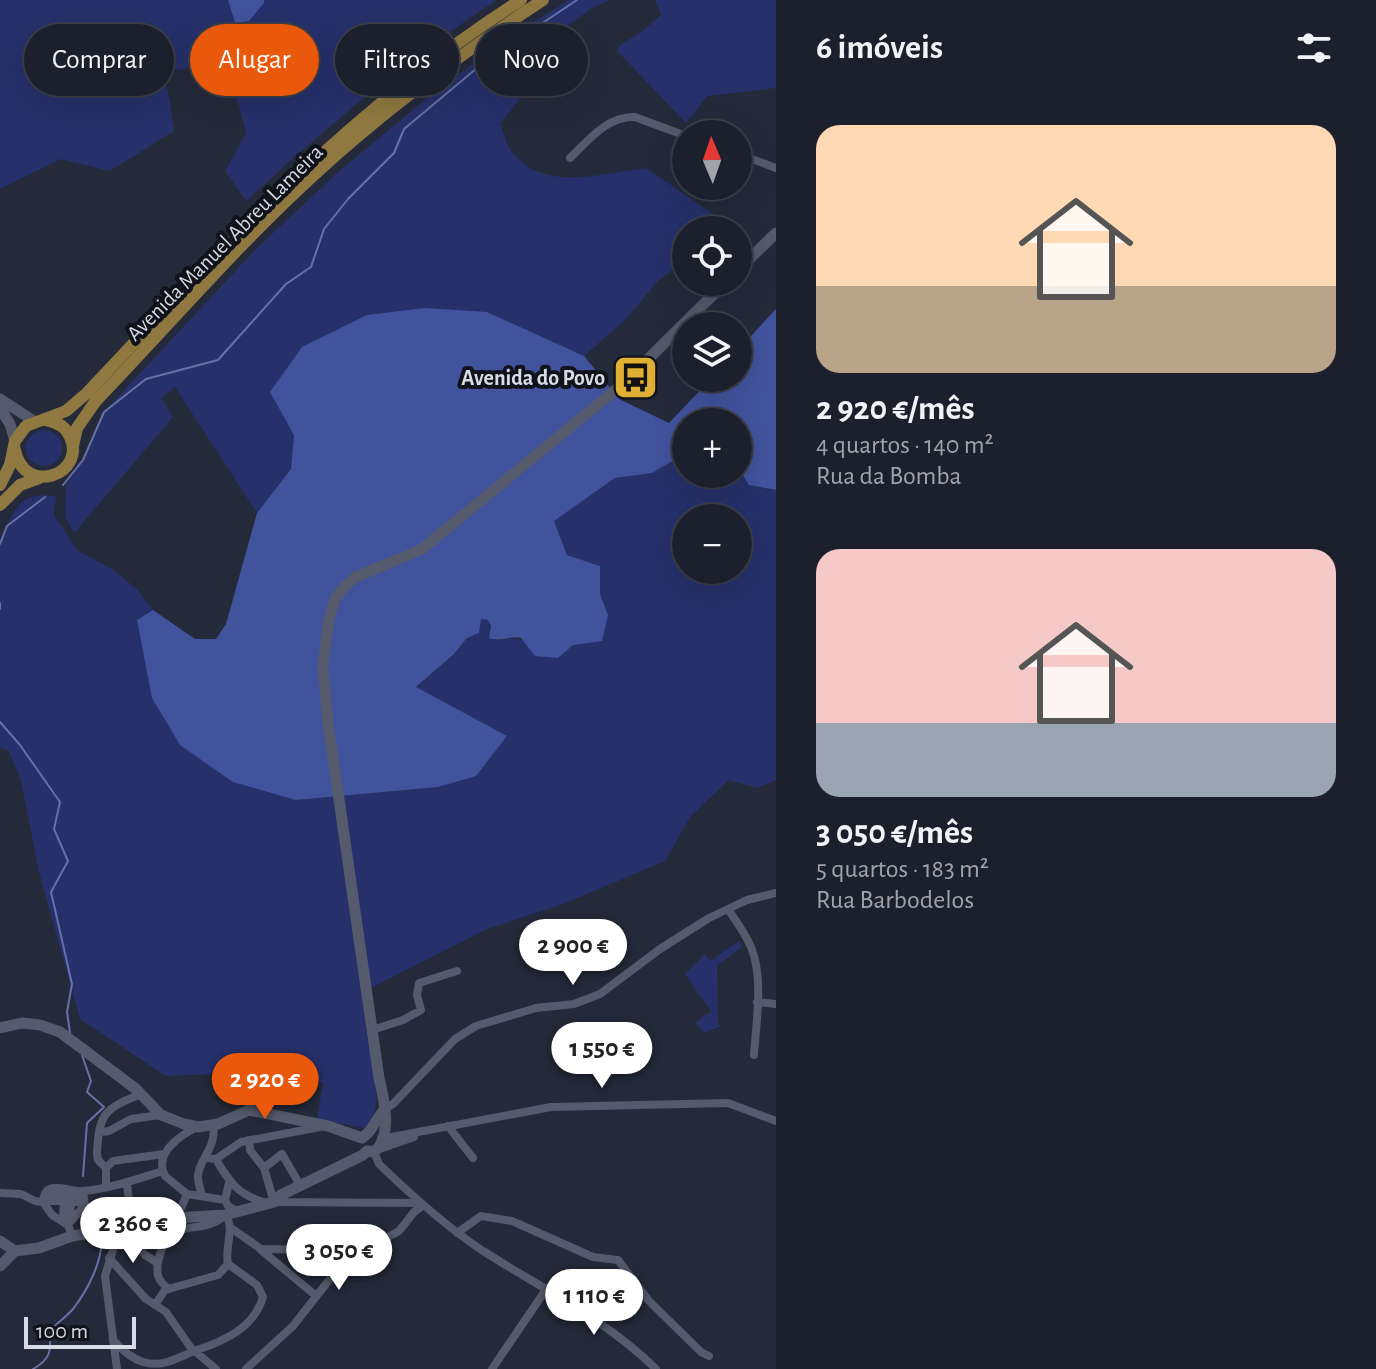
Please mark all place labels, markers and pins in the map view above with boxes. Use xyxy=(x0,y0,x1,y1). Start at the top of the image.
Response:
bus stop icon: Avenida do Povo xyxy=(612,353,660,401)
place label: Avenida do Povo xyxy=(461,367,605,389)
pin: 2 900 € xyxy=(499,919,647,987)
pin: 1 550 € xyxy=(528,1022,676,1090)
pin: 2 920 € xyxy=(191,1053,339,1121)
pin: 2 360 € xyxy=(59,1197,207,1265)
pin: 3 050 € xyxy=(265,1224,413,1292)
pin: 1 110 € xyxy=(520,1269,668,1337)

